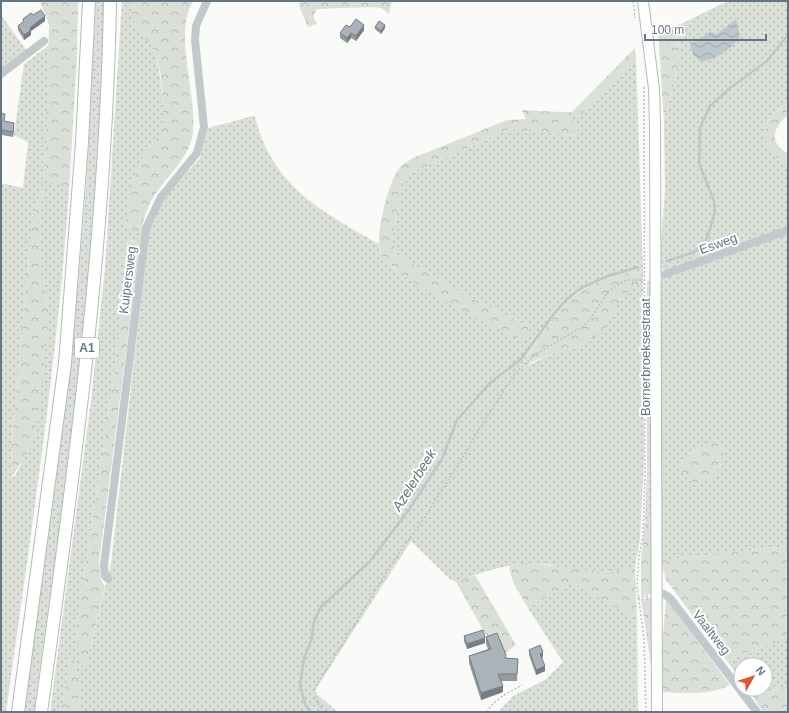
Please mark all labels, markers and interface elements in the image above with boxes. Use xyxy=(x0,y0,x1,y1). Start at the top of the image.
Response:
scale bar xyxy=(645,16,766,42)
text: 100 m xyxy=(651,23,684,37)
street label: Esweg xyxy=(697,230,739,257)
street label: Kuipersweg xyxy=(116,245,139,315)
street label: Bornerbroeksestraat xyxy=(638,298,653,416)
road number: A1 xyxy=(75,338,99,358)
water label: Azelerbeek xyxy=(388,445,440,515)
street label: Vaaltweg xyxy=(690,607,734,658)
north arrow xyxy=(733,657,773,697)
text: N xyxy=(754,664,768,678)

